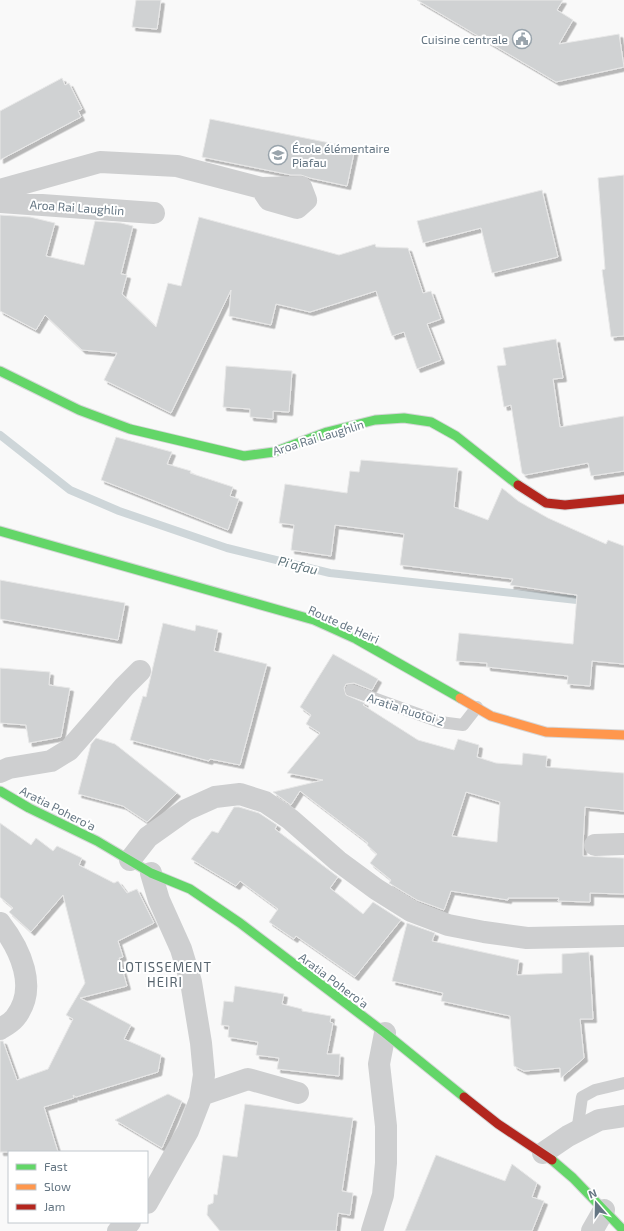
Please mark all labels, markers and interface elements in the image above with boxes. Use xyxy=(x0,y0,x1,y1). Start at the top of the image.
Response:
public building icon: Cuisine centrale xyxy=(511,28,533,50)
place label: Cuisine centrale xyxy=(421,32,508,46)
place label: École élémentaire Piafau xyxy=(292,141,390,169)
school or university icon: École élémentaire Piafau xyxy=(267,144,289,166)
street label: Aroa Rai Laughlin xyxy=(29,197,125,217)
street label: Aroa Rai Laughlin xyxy=(271,416,365,458)
water label: Pi'afau xyxy=(276,552,320,578)
street label: Route de Heiri xyxy=(306,602,382,646)
street label: Aratia Ruotoi 2 xyxy=(366,690,447,728)
street label: Aratia Pohero'a xyxy=(18,783,98,833)
street label: Aratia Pohero'a xyxy=(297,949,371,1011)
district label: LOTISSEMENT HEIRI xyxy=(118,959,212,990)
legend xyxy=(8,1151,148,1223)
text: Fast xyxy=(44,1159,68,1173)
text: Slow xyxy=(44,1179,71,1193)
north arrow xyxy=(576,1183,616,1223)
text: N xyxy=(586,1186,598,1201)
text: Jam xyxy=(44,1199,65,1213)

